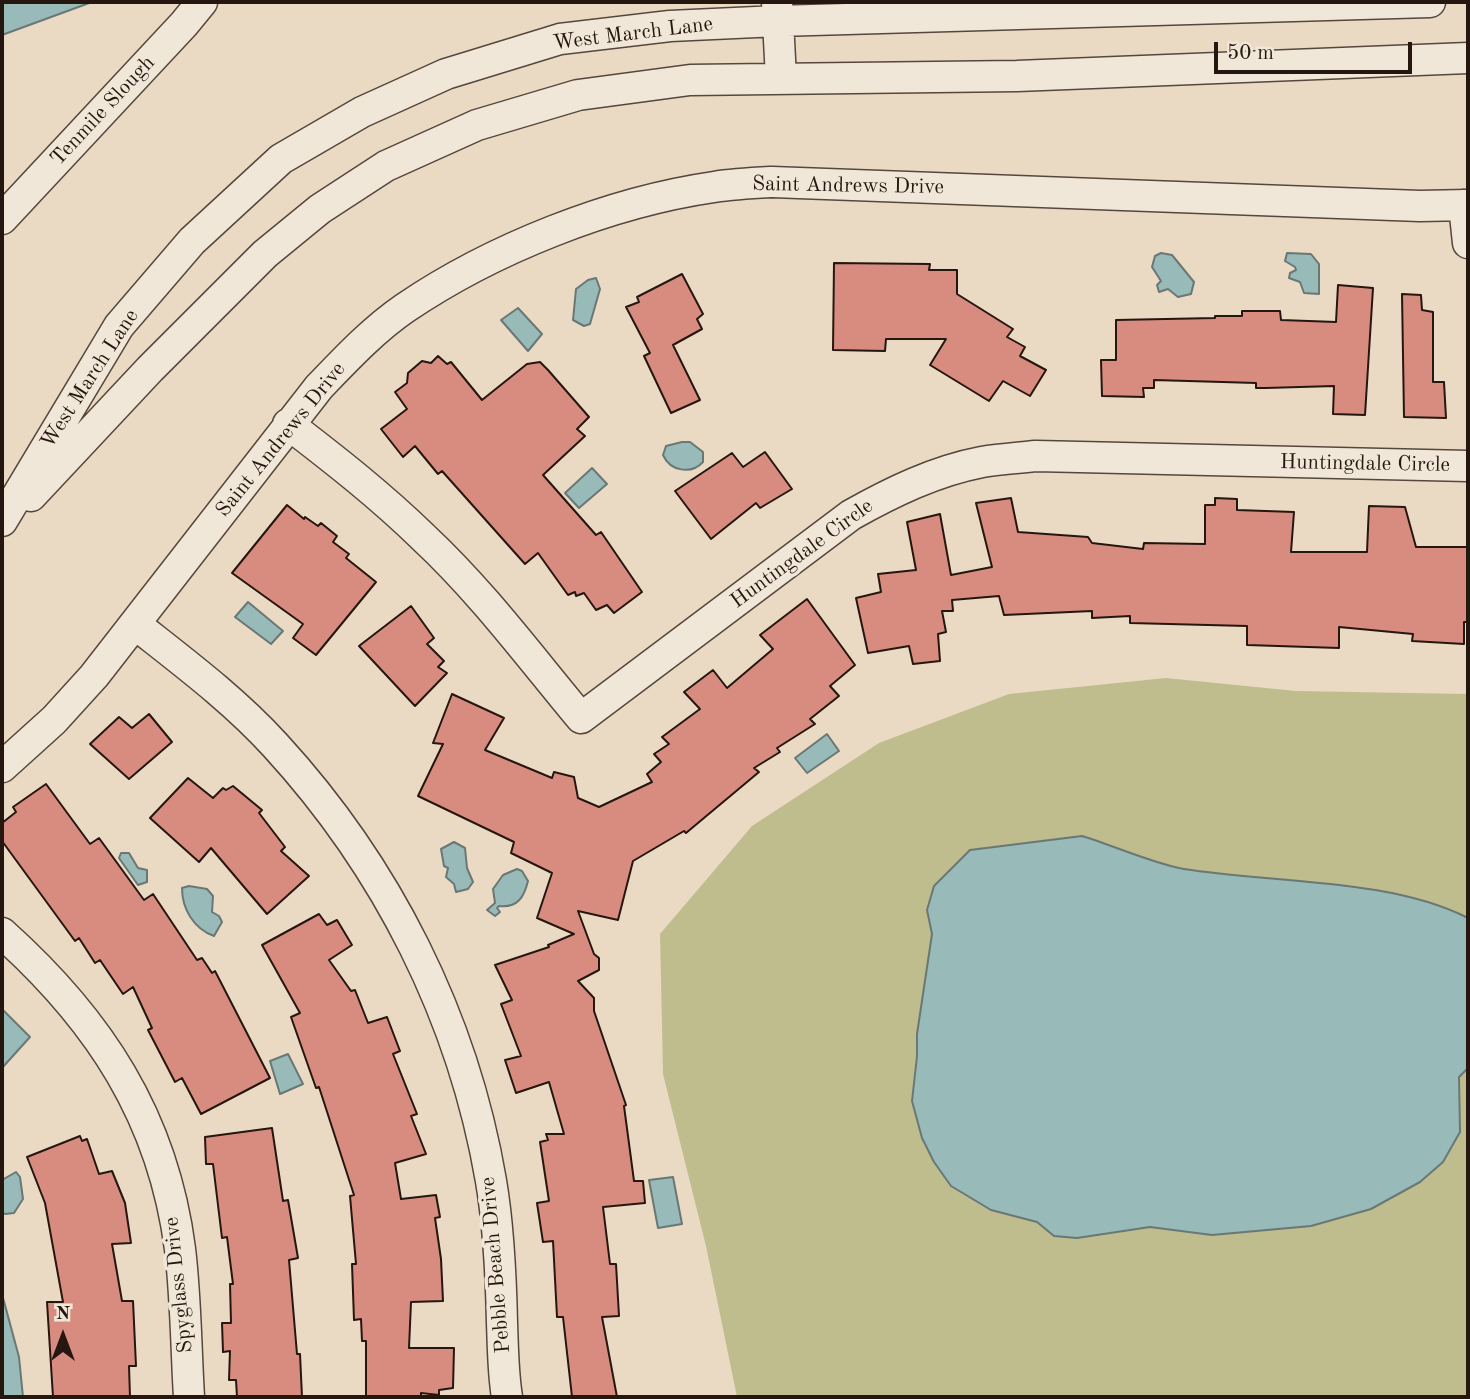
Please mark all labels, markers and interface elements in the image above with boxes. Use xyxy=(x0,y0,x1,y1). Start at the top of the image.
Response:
street label: West March Lane xyxy=(552,12,714,56)
scale bar xyxy=(1218,28,1416,72)
text: 50 m xyxy=(1227,43,1274,64)
street label: Tenmile Slough xyxy=(46,51,160,171)
street label: Saint Andrews Drive xyxy=(752,172,944,200)
street label: West March Lane xyxy=(36,305,144,453)
street label: Saint Andrews Drive xyxy=(211,357,351,523)
street label: Huntingdale Circle xyxy=(1280,450,1450,478)
street label: Huntingdale Circle xyxy=(726,494,878,614)
street label: Pebble Beach Drive xyxy=(476,1176,516,1354)
street label: Spyglass Drive xyxy=(159,1216,199,1354)
north arrow xyxy=(28,1301,98,1371)
text: N xyxy=(56,1305,70,1324)

